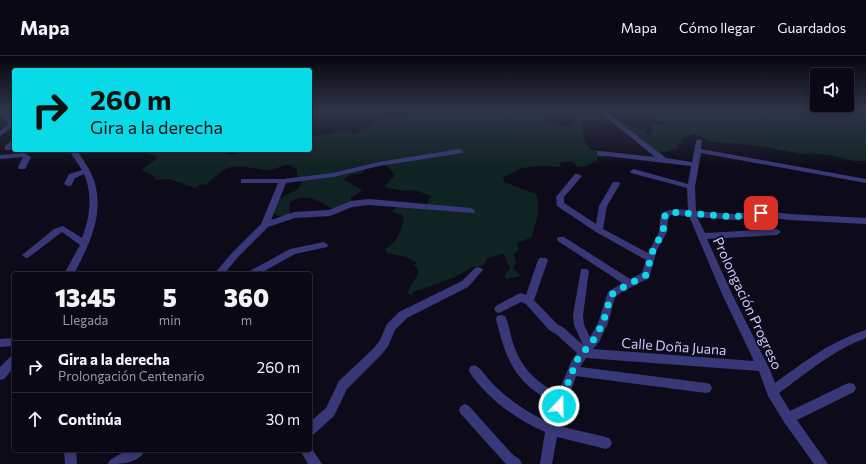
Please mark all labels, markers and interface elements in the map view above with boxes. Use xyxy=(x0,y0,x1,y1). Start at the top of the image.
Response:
text: Mapa xyxy=(20,16,69,39)
text: Mapa xyxy=(621,19,657,36)
text: Cómo llegar xyxy=(679,19,755,36)
text: Guardados xyxy=(777,19,846,36)
map controls xyxy=(810,68,854,112)
button: sound xyxy=(810,68,854,112)
text: 260 m xyxy=(90,82,171,116)
icon: right xyxy=(24,84,76,136)
text: Gira a la derecha xyxy=(90,116,223,138)
pin xyxy=(744,196,778,230)
icon: arrive xyxy=(750,202,772,224)
street label: Prolongación Progreso xyxy=(710,234,786,372)
text: 13:45 xyxy=(55,283,116,312)
text: 5 xyxy=(163,283,177,312)
text: 360 xyxy=(224,283,269,312)
text: Llegada xyxy=(63,312,108,328)
text: min xyxy=(159,312,181,328)
text: m xyxy=(241,312,252,328)
street label: Calle Doña Juana xyxy=(621,334,727,358)
text: Gira a la derecha xyxy=(58,350,170,368)
icon: right xyxy=(24,356,46,378)
text: 260 m xyxy=(257,358,300,376)
text: Prolongación Centenario xyxy=(58,368,205,384)
position arrow xyxy=(538,385,580,427)
icon: ahead xyxy=(24,408,46,430)
text: Continúa xyxy=(58,410,122,428)
text: 30 m xyxy=(266,410,300,428)

